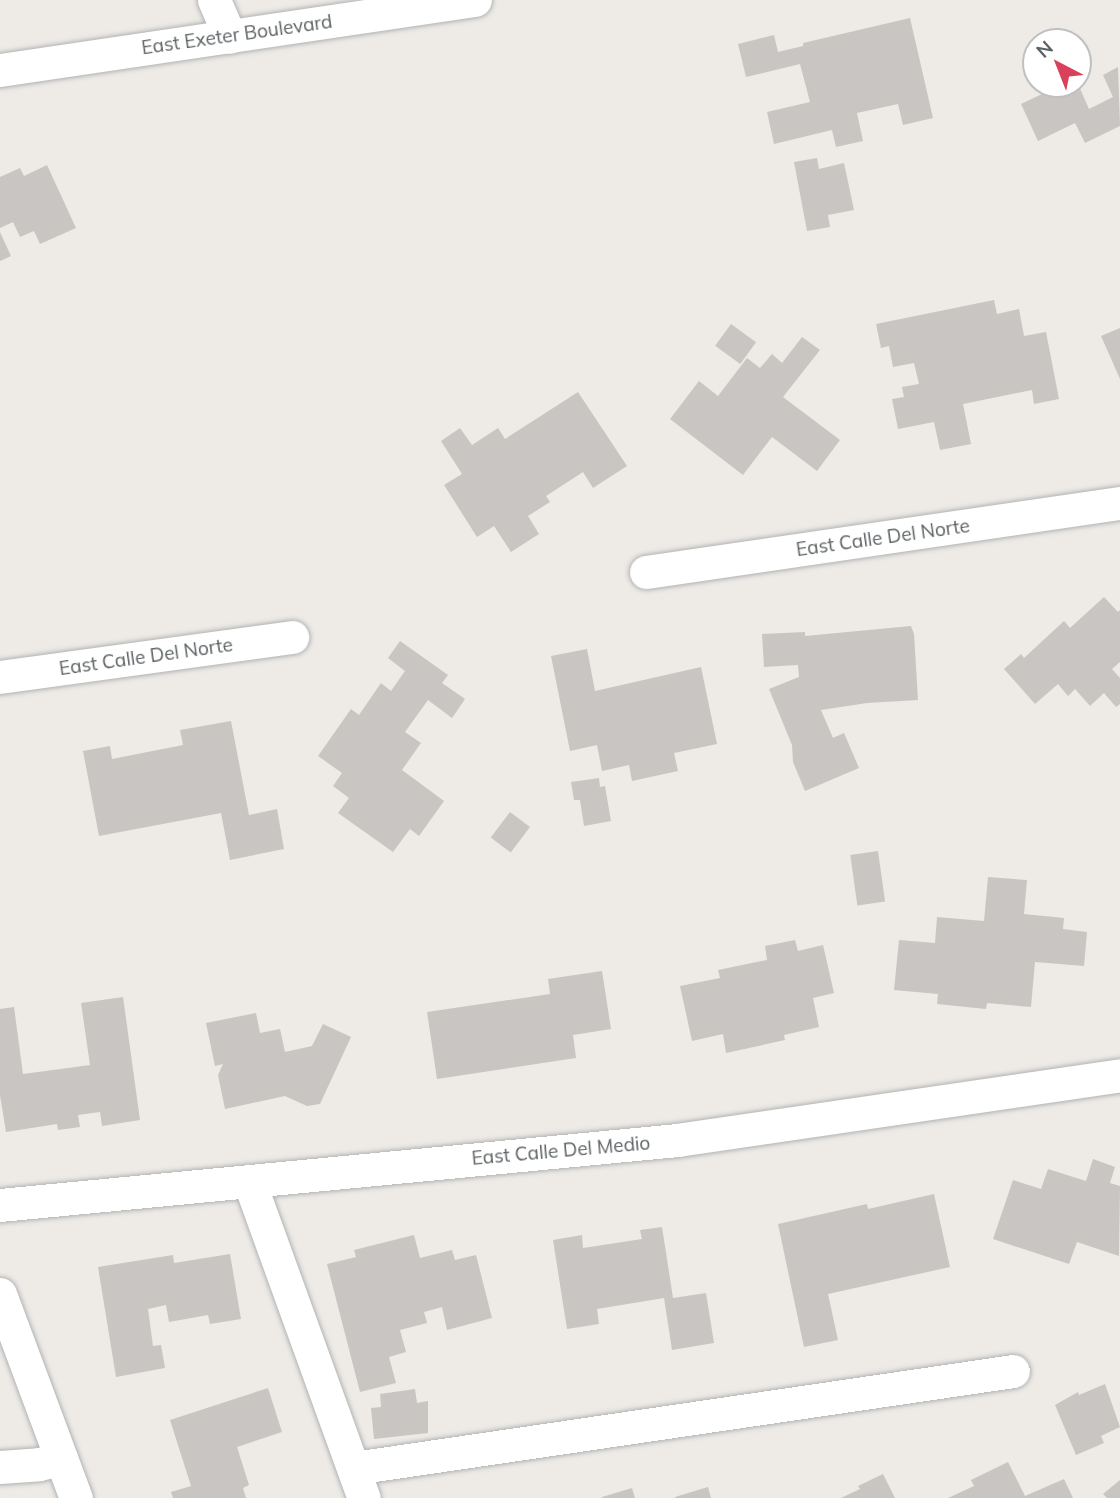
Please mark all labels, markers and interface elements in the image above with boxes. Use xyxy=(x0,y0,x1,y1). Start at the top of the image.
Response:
street label: East Exeter Boulevard xyxy=(140,10,334,60)
north arrow xyxy=(1022,28,1092,98)
text: N xyxy=(1031,35,1058,63)
street label: East Calle Del Norte xyxy=(795,515,971,561)
street label: East Calle Del Norte xyxy=(58,634,234,680)
street label: East Calle Del Medio xyxy=(471,1132,651,1170)

